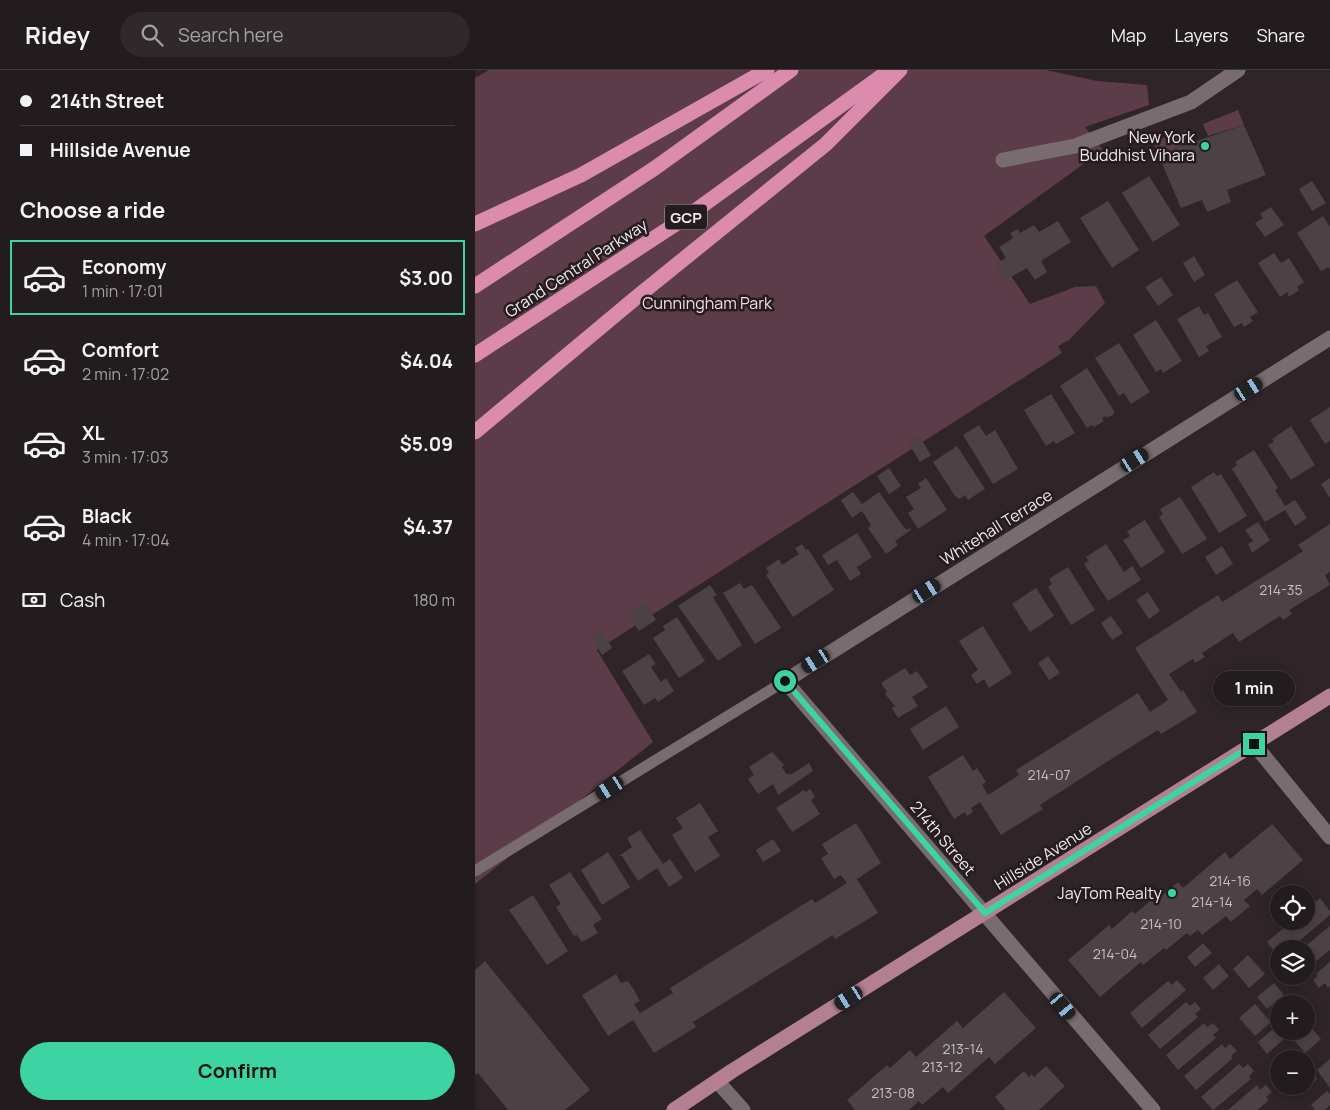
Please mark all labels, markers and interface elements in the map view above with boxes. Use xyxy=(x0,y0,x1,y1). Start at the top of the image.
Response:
search box xyxy=(120,12,470,57)
text: Ridey xyxy=(25,18,90,51)
icon: search xyxy=(138,21,166,49)
text: Search here xyxy=(178,22,284,48)
text: Map xyxy=(1111,23,1146,47)
text: Layers xyxy=(1174,23,1228,47)
text: Share xyxy=(1256,23,1305,47)
text: 214th Street xyxy=(50,88,164,114)
place label: New York Buddhist Vihara xyxy=(1080,126,1196,166)
text: Hillside Avenue xyxy=(50,137,191,163)
marker: New York Buddhist Vihara xyxy=(1199,140,1211,152)
text: Choose a ride xyxy=(20,195,165,225)
road number: GCP xyxy=(665,204,707,230)
street label: Grand Central Parkway xyxy=(500,213,652,322)
text: Economy xyxy=(82,254,166,280)
icon: car xyxy=(22,255,67,300)
text: $3.00 xyxy=(399,265,453,291)
text: 1 min · 17:01 xyxy=(82,280,163,302)
park label: Cunningham Park xyxy=(642,292,773,314)
text: Comfort xyxy=(82,337,159,363)
icon: car xyxy=(22,338,67,383)
text: $4.04 xyxy=(400,348,453,374)
text: 2 min · 17:02 xyxy=(82,363,169,385)
car xyxy=(1232,375,1265,403)
text: XL xyxy=(82,420,105,446)
icon: car xyxy=(22,421,67,466)
text: $5.09 xyxy=(400,431,453,457)
text: 3 min · 17:03 xyxy=(82,446,169,468)
car xyxy=(1118,446,1151,474)
street label: Whitehall Terrace xyxy=(936,484,1056,570)
text: Black xyxy=(82,503,131,529)
icon: car xyxy=(22,504,67,549)
text: $4.37 xyxy=(403,514,453,540)
text: 4 min · 17:04 xyxy=(82,529,170,551)
car xyxy=(910,577,943,605)
house number: 214-35 xyxy=(1259,580,1303,599)
icon: cash xyxy=(20,586,48,614)
text: Cash xyxy=(60,587,105,613)
text: 180 m xyxy=(413,589,455,611)
car xyxy=(799,647,832,675)
route start xyxy=(774,670,796,692)
callout: 1 min xyxy=(1213,672,1295,706)
text: 1 min xyxy=(1234,677,1274,699)
route end xyxy=(1243,733,1265,755)
house number: 214-07 xyxy=(1027,765,1071,784)
car xyxy=(593,774,626,802)
street label: 214th Street xyxy=(905,796,981,880)
street label: Hillside Avenue xyxy=(990,817,1096,895)
house number: 214-16 xyxy=(1209,871,1251,890)
place label: JayTom Realty xyxy=(1057,882,1163,904)
map controls xyxy=(1270,885,1315,1095)
button: locate xyxy=(1270,885,1315,930)
marker: JayTom Realty xyxy=(1166,887,1178,899)
house number: 214-14 xyxy=(1191,892,1233,911)
house number: 214-10 xyxy=(1140,914,1182,933)
button: layers xyxy=(1270,940,1315,985)
house number: 214-04 xyxy=(1093,944,1137,963)
car xyxy=(832,984,865,1012)
car xyxy=(1047,990,1078,1022)
button: + xyxy=(1270,995,1315,1040)
house number: 213-14 xyxy=(943,1039,983,1058)
button: Confirm xyxy=(20,1042,455,1100)
button: − xyxy=(1270,1050,1315,1095)
house number: 213-12 xyxy=(922,1057,962,1076)
house number: 213-08 xyxy=(871,1083,915,1102)

